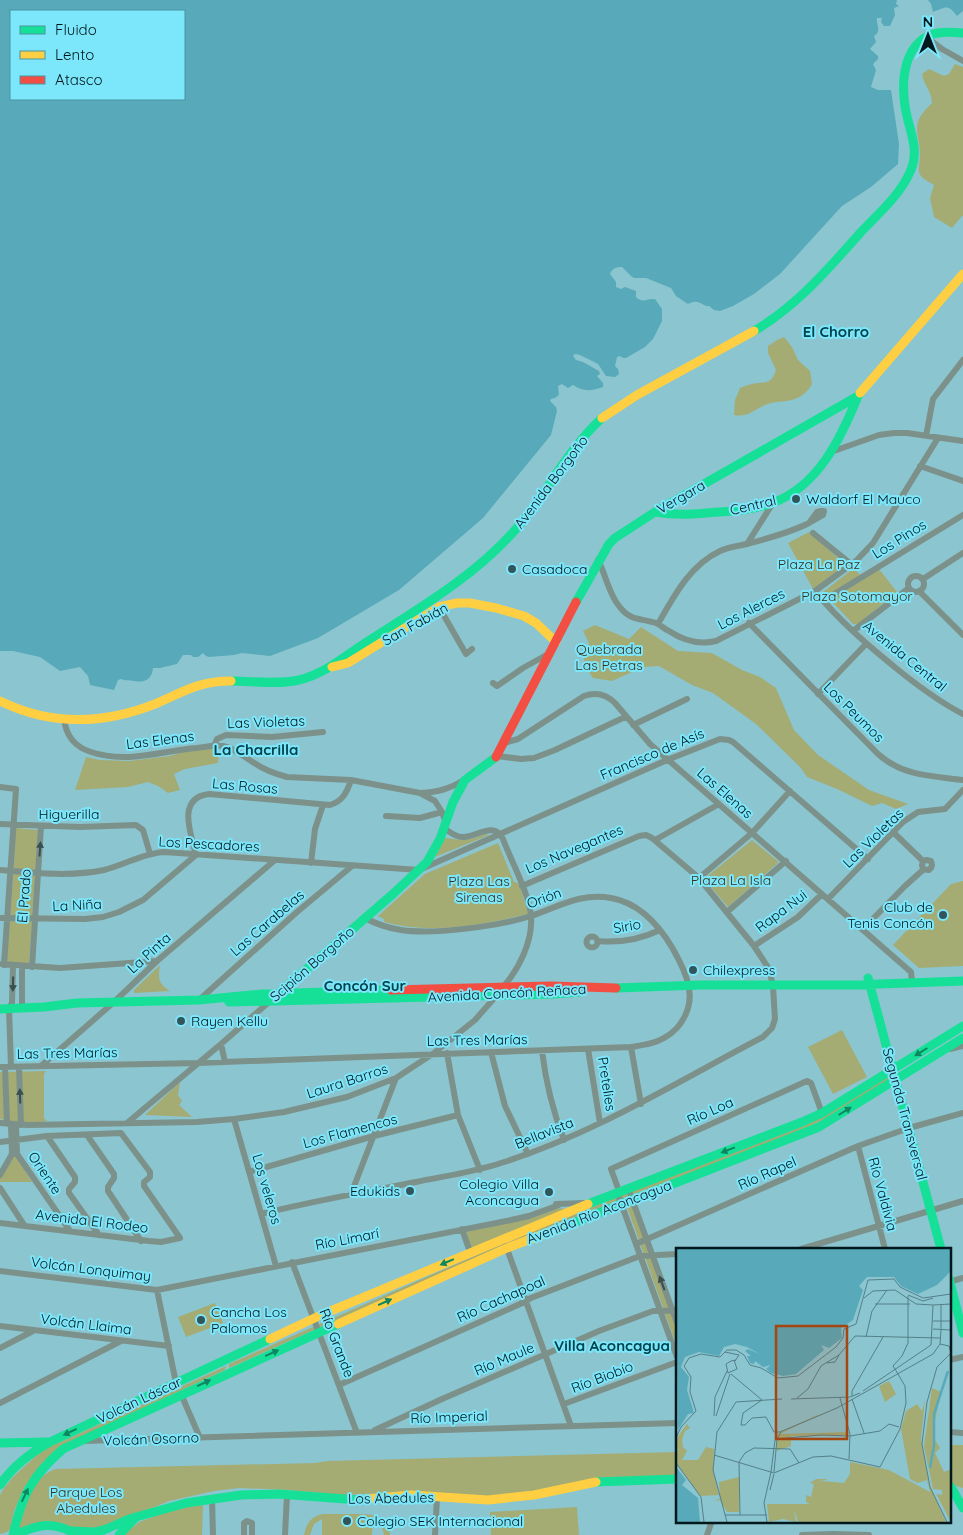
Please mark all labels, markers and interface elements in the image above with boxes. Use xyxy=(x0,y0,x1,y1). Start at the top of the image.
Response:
legend xyxy=(10,10,185,100)
north arrow xyxy=(903,10,953,60)
text: N xyxy=(923,13,933,31)
text: Fluido xyxy=(55,20,97,39)
text: Lento xyxy=(55,45,94,64)
text: Atasco xyxy=(55,70,103,89)
district label: El Chorro xyxy=(803,322,869,341)
street label: Avenida Borgoño xyxy=(510,432,592,532)
street label: Vergara xyxy=(654,476,708,518)
place label: Waldorf El Mauco xyxy=(806,490,921,508)
street label: Central xyxy=(728,491,778,519)
marker: Waldorf El Mauco xyxy=(790,493,802,505)
street label: Los Pinos xyxy=(868,515,930,563)
park label: Plaza La Paz xyxy=(778,555,860,573)
place label: Casadoca xyxy=(522,560,587,578)
marker: Casadoca xyxy=(506,563,518,575)
street label: Los Alerces xyxy=(714,584,788,634)
park label: Plaza Sotomayor xyxy=(801,587,913,605)
street label: San Fabián xyxy=(379,599,451,649)
street label: Avenida Central xyxy=(859,617,951,695)
park label: Quebrada Las Petras xyxy=(575,640,643,674)
street label: Los Peumos xyxy=(820,678,888,746)
street label: Las Violetas xyxy=(227,712,305,732)
street label: Francisco de Asís xyxy=(597,724,707,784)
street label: Las Elenas xyxy=(125,727,195,753)
district label: La Chacrilla xyxy=(213,740,299,759)
street label: Las Elenas xyxy=(693,764,757,822)
street label: Las Rosas xyxy=(211,774,279,798)
street label: Las Violetas xyxy=(839,804,907,872)
street label: Higuerilla xyxy=(39,805,99,823)
street label: Los Navegantes xyxy=(522,820,626,878)
street label: Los Pescadores xyxy=(158,832,260,856)
one-way arrow xyxy=(36,840,44,856)
street label: El Prado xyxy=(13,868,35,924)
park label: Plaza La Isla xyxy=(691,871,771,889)
park label: Plaza Las Sirenas xyxy=(448,872,510,906)
street label: Orión xyxy=(524,883,564,913)
street label: Las Carabelas xyxy=(226,886,308,960)
street label: Rapa Nui xyxy=(752,886,810,936)
street label: La Niña xyxy=(52,895,102,915)
place label: Club de Tenis Concón xyxy=(847,898,933,932)
marker: Club de Tenis Concón xyxy=(937,909,949,921)
street label: Sirio xyxy=(612,915,642,937)
street label: Scipión Borgoño xyxy=(266,922,358,1006)
street label: La Pinta xyxy=(123,929,175,977)
place label: Chilexpress xyxy=(703,961,775,979)
marker: Chilexpress xyxy=(687,964,699,976)
one-way arrow xyxy=(9,976,17,992)
district label: Concón Sur xyxy=(324,976,407,995)
street label: Avenida Concón Reñaca xyxy=(427,980,587,1006)
place label: Rayen Kellu xyxy=(191,1012,268,1030)
marker: Rayen Kellu xyxy=(175,1015,187,1027)
street label: Las Tres Marías xyxy=(426,1030,528,1050)
street label: Las Tres Marías xyxy=(16,1043,118,1063)
street label: Segunda Transversal xyxy=(879,1046,931,1182)
one-way arrow xyxy=(915,1047,928,1056)
street label: Pretelies xyxy=(594,1056,620,1112)
street label: Laura Barros xyxy=(304,1059,390,1103)
one-way arrow xyxy=(15,1088,23,1104)
street label: Río Loa xyxy=(684,1093,736,1129)
one-way arrow xyxy=(838,1107,851,1116)
street label: Los Flamencos xyxy=(301,1110,399,1152)
street label: Bellavista xyxy=(512,1113,576,1153)
one-way arrow xyxy=(721,1147,736,1154)
street label: Oriente xyxy=(24,1148,66,1198)
street label: Los veleros xyxy=(248,1152,286,1226)
street label: Río Rapel xyxy=(735,1152,799,1194)
street label: Río Valdivia xyxy=(865,1155,901,1233)
place label: Colegio Villa Aconcagua xyxy=(459,1175,539,1209)
street label: Avenida Río Aconcagua xyxy=(524,1176,674,1248)
place label: Edukids xyxy=(350,1182,400,1200)
marker: Edukids xyxy=(404,1185,416,1197)
marker: Colegio Villa Aconcagua xyxy=(543,1186,555,1198)
street label: Avenida El Rodeo xyxy=(35,1205,149,1237)
street label: Río Limarí xyxy=(314,1224,380,1254)
inset map xyxy=(676,1248,950,1522)
street label: Volcán Lonquimay xyxy=(30,1253,152,1285)
one-way arrow xyxy=(440,1258,454,1266)
street label: Río Cachapoal xyxy=(454,1272,548,1326)
one-way arrow xyxy=(658,1275,665,1290)
one-way arrow xyxy=(378,1298,392,1306)
place label: Cancha Los Palomos xyxy=(211,1303,287,1337)
street label: Río Grande xyxy=(316,1306,358,1380)
street label: Volcán Llaima xyxy=(39,1309,133,1339)
marker: Cancha Los Palomos xyxy=(195,1314,207,1326)
district label: Villa Aconcagua xyxy=(554,1336,670,1355)
street label: Río Maule xyxy=(471,1338,537,1380)
one-way arrow xyxy=(265,1348,279,1356)
street label: Río Biobío xyxy=(568,1357,636,1397)
street label: Volcán Láscar xyxy=(94,1372,185,1428)
one-way arrow xyxy=(197,1379,211,1387)
street label: Río Imperial xyxy=(410,1407,488,1427)
street label: Volcán Osorno xyxy=(103,1428,199,1450)
one-way arrow xyxy=(63,1429,77,1437)
park label: Parque Los Abedules xyxy=(50,1483,122,1517)
one-way arrow xyxy=(21,1488,29,1502)
street label: Los Abedules xyxy=(348,1488,434,1508)
place label: Colegio SEK Internacional xyxy=(357,1512,523,1530)
marker: Colegio SEK Internacional xyxy=(341,1515,353,1527)

